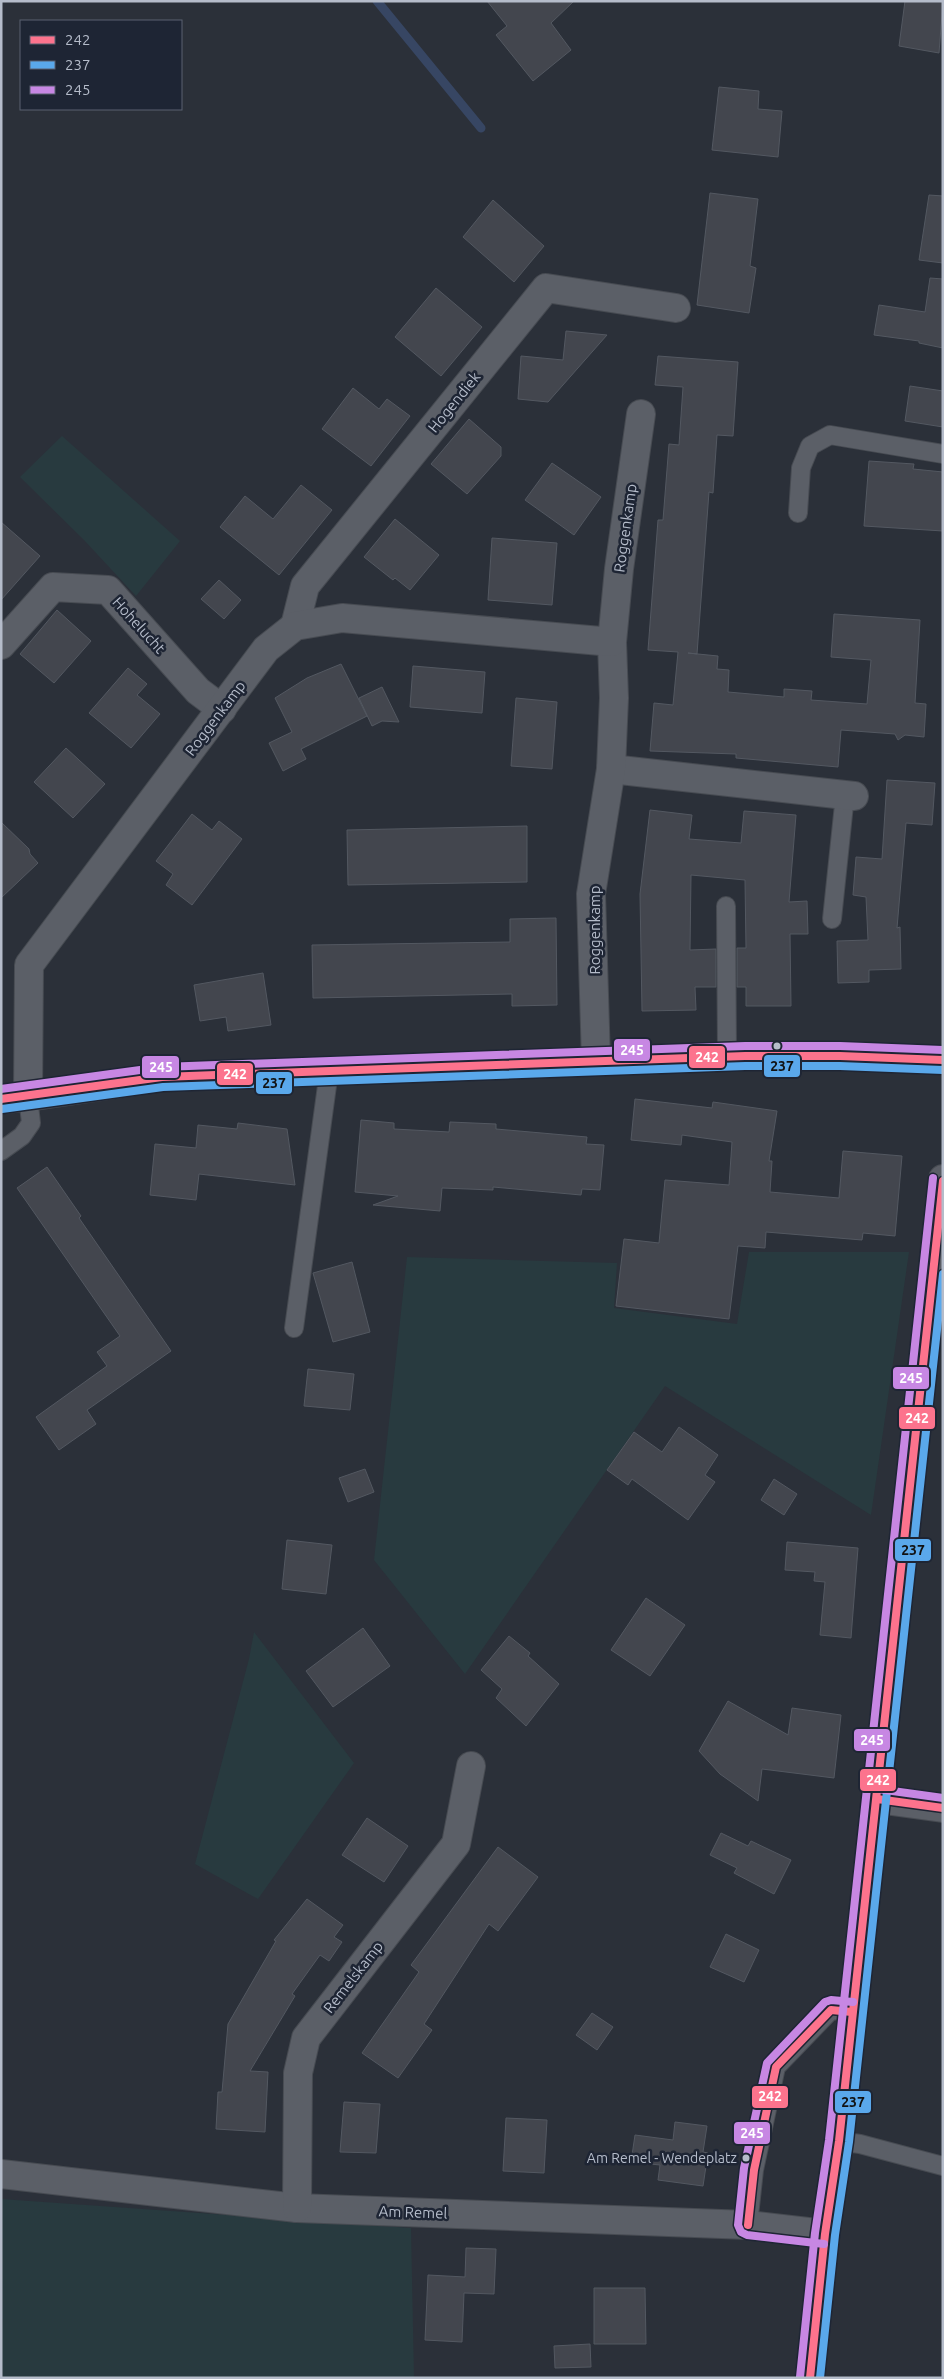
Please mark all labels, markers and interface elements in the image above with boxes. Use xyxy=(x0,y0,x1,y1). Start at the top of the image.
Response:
legend xyxy=(20,20,182,110)
text: 242 xyxy=(65,31,90,48)
text: 237 xyxy=(65,56,90,73)
text: 245 xyxy=(65,81,90,98)
street label: Hogendiek xyxy=(424,368,484,436)
street label: Roggenkamp xyxy=(610,483,640,573)
street label: Hohelucht xyxy=(109,593,169,657)
street label: Roggenkamp xyxy=(181,677,249,759)
street label: Roggenkamp xyxy=(586,885,603,975)
line badge: 245 xyxy=(613,1038,651,1062)
unlabelled marker xyxy=(772,1041,782,1051)
text: 245 xyxy=(620,1042,644,1058)
line badge: 242 xyxy=(688,1045,726,1069)
text: 242 xyxy=(695,1049,719,1065)
line badge: 237 xyxy=(763,1054,801,1078)
line badge: 245 xyxy=(141,1055,180,1079)
text: 237 xyxy=(770,1058,794,1074)
text: 245 xyxy=(149,1059,173,1075)
line badge: 242 xyxy=(216,1062,254,1086)
text: 242 xyxy=(223,1066,247,1082)
line badge: 237 xyxy=(255,1071,293,1095)
text: 237 xyxy=(262,1075,286,1091)
line badge: 245 xyxy=(892,1366,930,1390)
text: 245 xyxy=(899,1370,923,1386)
line badge: 242 xyxy=(898,1406,936,1430)
text: 242 xyxy=(905,1410,929,1426)
line badge: 237 xyxy=(894,1538,932,1562)
text: 237 xyxy=(901,1542,925,1558)
line badge: 245 xyxy=(853,1728,891,1752)
text: 245 xyxy=(860,1732,884,1748)
line badge: 242 xyxy=(859,1768,897,1792)
text: 242 xyxy=(866,1772,890,1788)
street label: Remelskamp xyxy=(320,1938,386,2016)
line badge: 242 xyxy=(751,2085,789,2109)
text: 242 xyxy=(758,2088,782,2104)
line badge: 237 xyxy=(834,2090,872,2114)
text: 237 xyxy=(841,2094,865,2110)
line badge: 245 xyxy=(733,2121,771,2145)
text: 245 xyxy=(740,2125,764,2141)
place label: Am Remel - Wendeplatz xyxy=(587,2150,737,2166)
marker: Am Remel - Wendeplatz xyxy=(741,2153,751,2163)
street label: Am Remel xyxy=(378,2202,448,2222)

